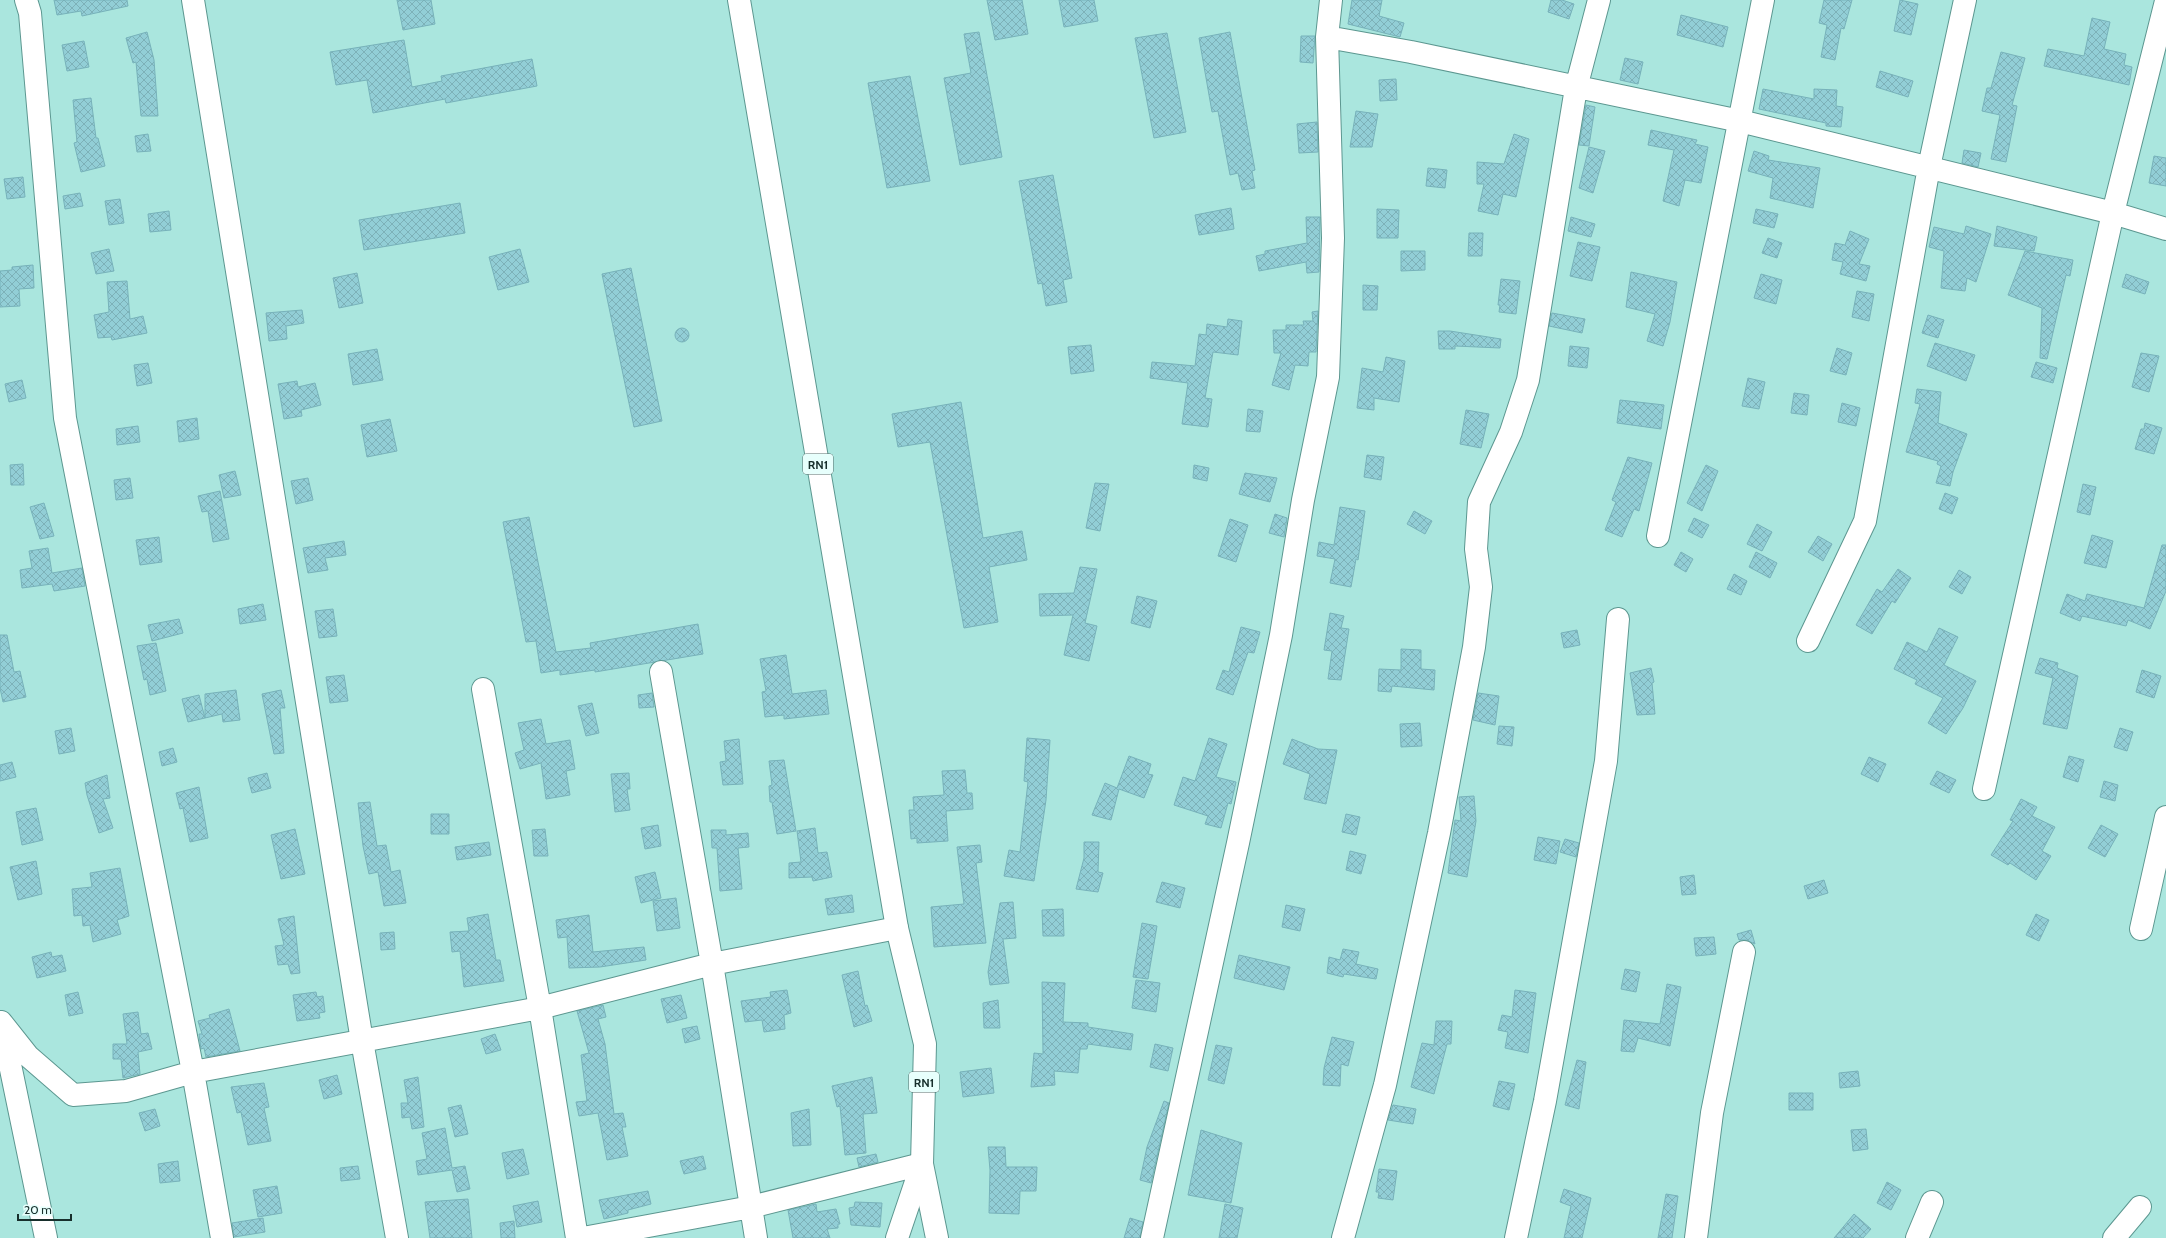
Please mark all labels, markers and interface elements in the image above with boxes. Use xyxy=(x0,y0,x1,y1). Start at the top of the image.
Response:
road number: RN1 xyxy=(803,454,833,474)
road number: RN1 xyxy=(909,1072,939,1092)
scale bar xyxy=(18,1196,71,1222)
text: 20 m xyxy=(24,1202,52,1217)

